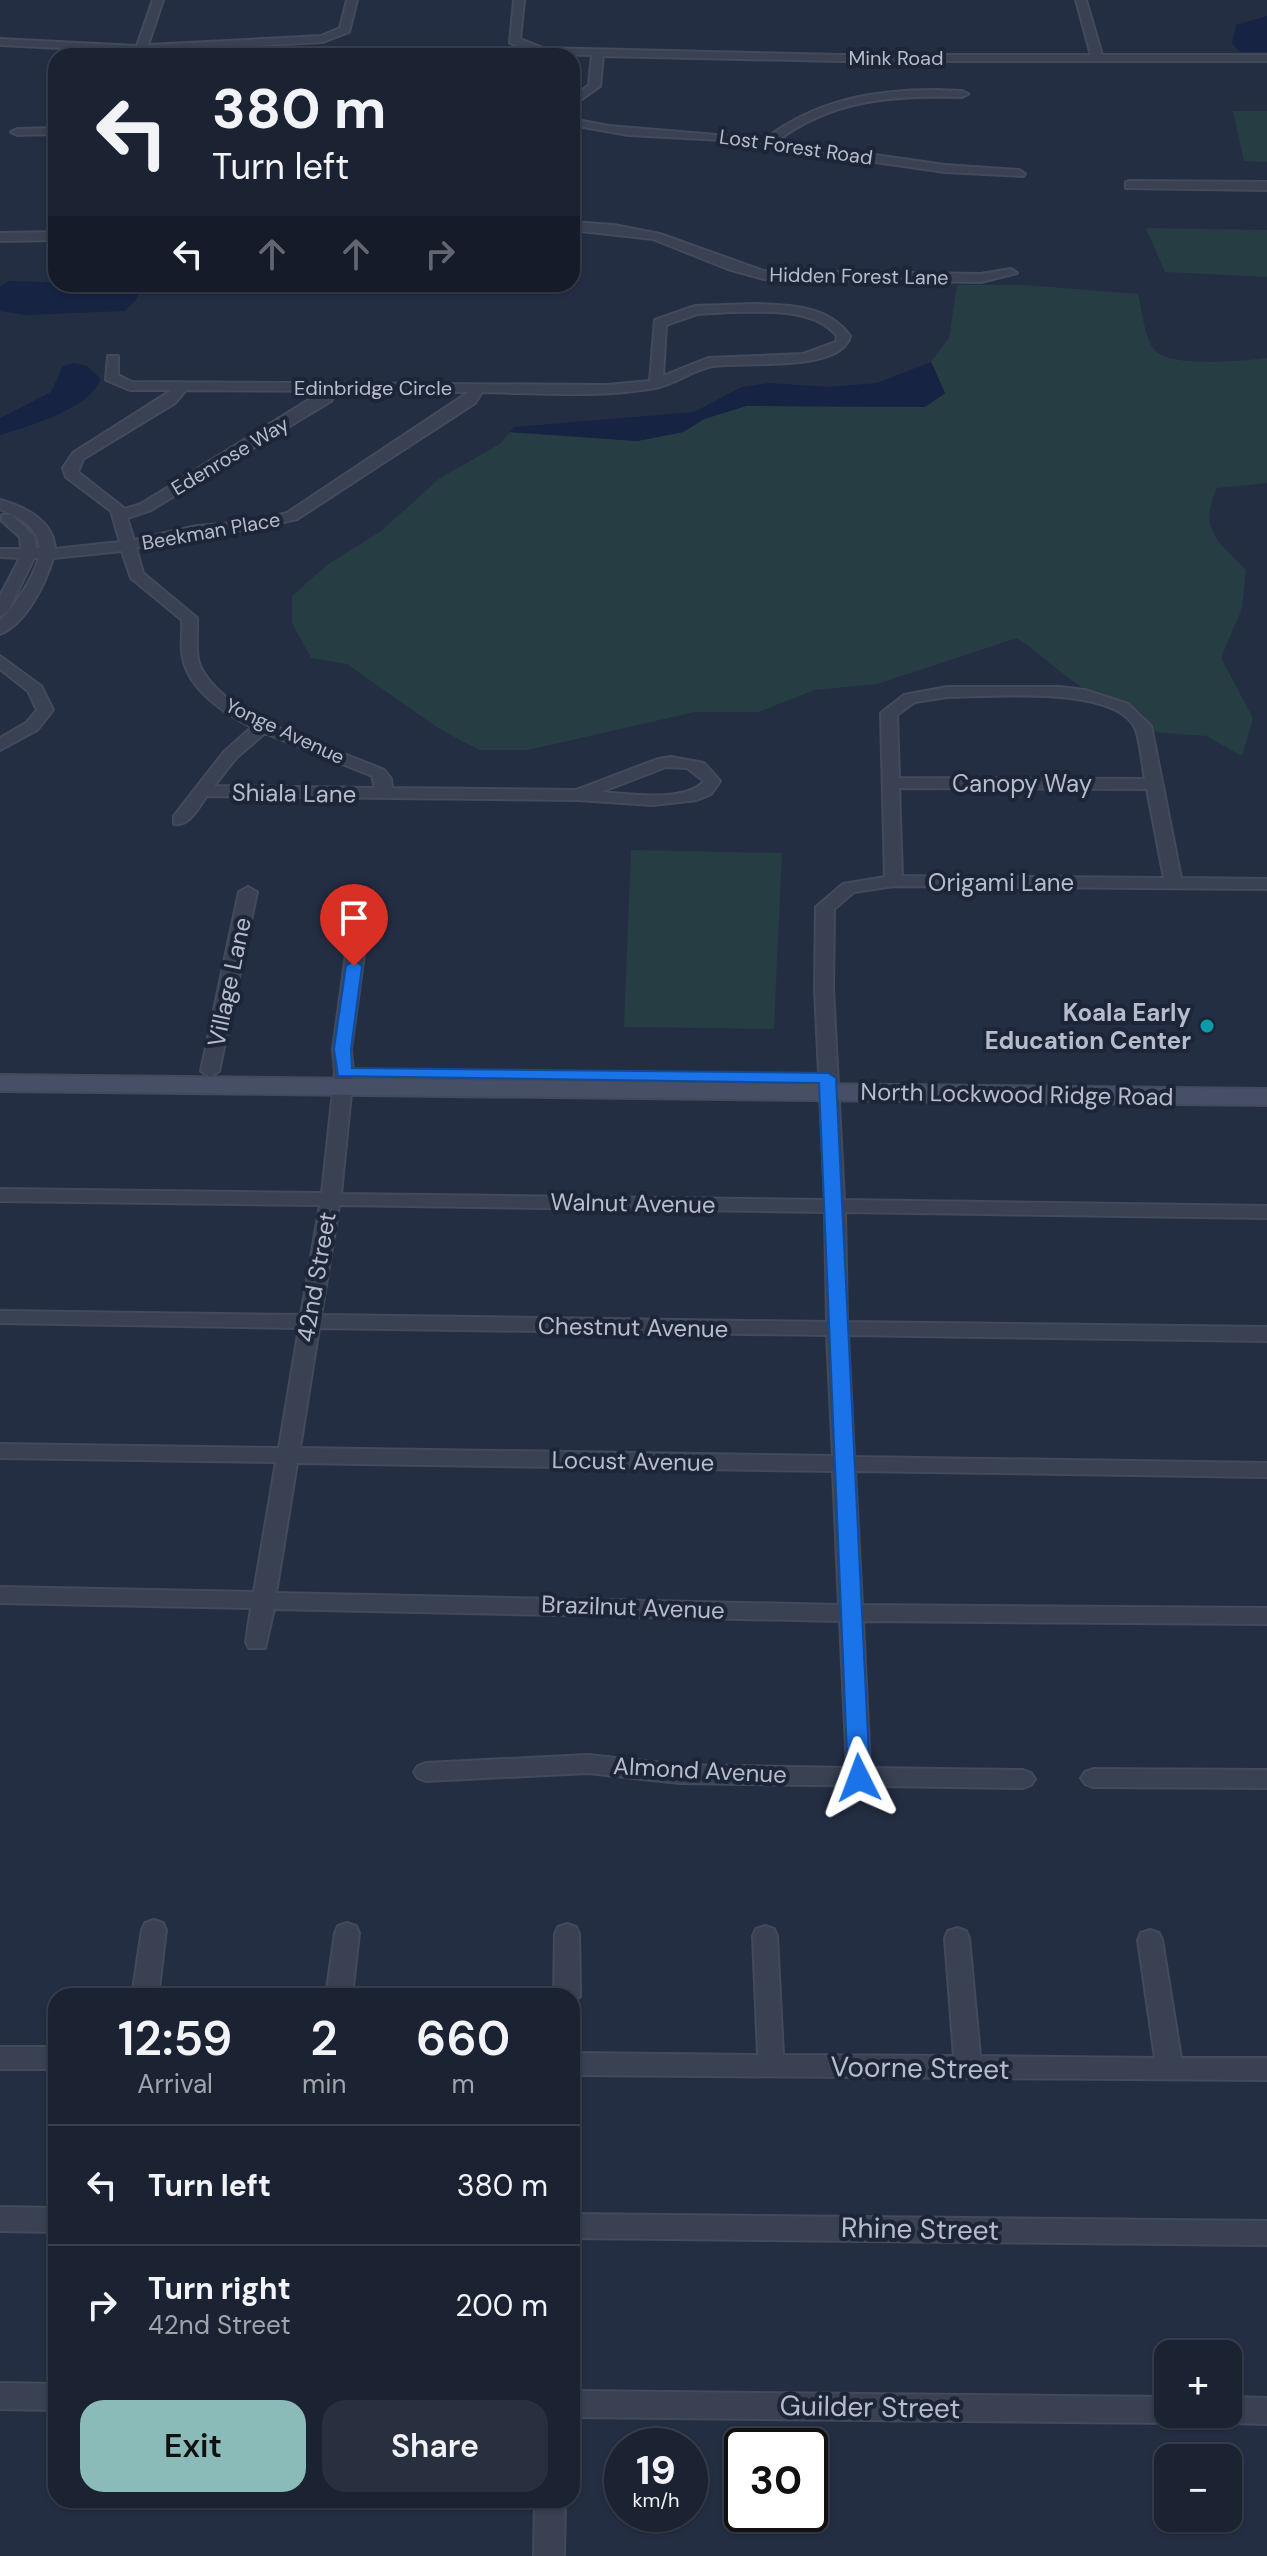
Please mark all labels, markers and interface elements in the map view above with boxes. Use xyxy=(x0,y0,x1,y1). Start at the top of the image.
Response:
street label: Mink Road xyxy=(848,45,944,71)
text: 380 m xyxy=(212,72,387,145)
icon: left xyxy=(80,80,184,184)
street label: Lost Forest Road xyxy=(718,123,874,171)
text: Turn left xyxy=(212,143,349,190)
icon: left xyxy=(166,232,210,276)
icon: ahead xyxy=(250,232,294,276)
icon: ahead xyxy=(334,232,378,276)
icon: right xyxy=(418,232,462,276)
street label: Hidden Forest Lane xyxy=(769,261,949,291)
street label: Edinbridge Circle xyxy=(294,375,452,401)
street label: Edenrose Way xyxy=(167,411,293,501)
street label: Beekman Place xyxy=(140,506,282,556)
street label: Yonge Avenue xyxy=(221,692,349,770)
street label: Canopy Way xyxy=(952,768,1092,799)
street label: Shiala Lane xyxy=(232,776,356,810)
street label: Origami Lane xyxy=(928,867,1074,898)
pin xyxy=(320,884,388,966)
icon: arrive xyxy=(332,896,376,940)
street label: Village Lane xyxy=(200,914,258,1050)
place label: Koala Early Education Center xyxy=(985,997,1192,1056)
marker: Koala Early Education Center xyxy=(1198,1017,1216,1035)
street label: North Lockwood Ridge Road xyxy=(860,1076,1174,1112)
street label: Walnut Avenue xyxy=(550,1186,716,1220)
street label: 42nd Street xyxy=(289,1209,343,1345)
street label: Chestnut Avenue xyxy=(538,1310,728,1344)
street label: Locust Avenue xyxy=(551,1444,715,1478)
street label: Brazilnut Avenue xyxy=(541,1588,725,1626)
position arrow xyxy=(817,1736,901,1820)
street label: Almond Avenue xyxy=(612,1750,788,1790)
text: 12:59 xyxy=(118,2007,232,2070)
text: 2 xyxy=(310,2007,338,2070)
text: 660 xyxy=(416,2007,510,2070)
street label: Voorne Street xyxy=(830,2048,1010,2088)
text: Arrival xyxy=(137,2067,213,2101)
text: min xyxy=(302,2067,346,2101)
text: m xyxy=(452,2067,475,2101)
icon: left xyxy=(80,2163,124,2207)
text: Turn left xyxy=(148,2166,271,2205)
text: 380 m xyxy=(457,2166,548,2205)
street label: Rhine Street xyxy=(841,2209,999,2249)
text: Turn right xyxy=(148,2269,291,2308)
icon: right xyxy=(80,2283,124,2327)
text: 200 m xyxy=(455,2286,548,2325)
text: 42nd Street xyxy=(148,2308,291,2342)
map controls xyxy=(1154,2340,1242,2532)
button: + xyxy=(1154,2340,1242,2428)
street label: Guilder Street xyxy=(779,2387,961,2427)
button: Exit xyxy=(80,2400,306,2492)
button: Share xyxy=(322,2400,548,2492)
speed limit sign: 30 xyxy=(724,2428,828,2532)
text: 19 xyxy=(636,2444,676,2496)
button: − xyxy=(1154,2444,1242,2532)
text: km/h xyxy=(632,2487,680,2513)

